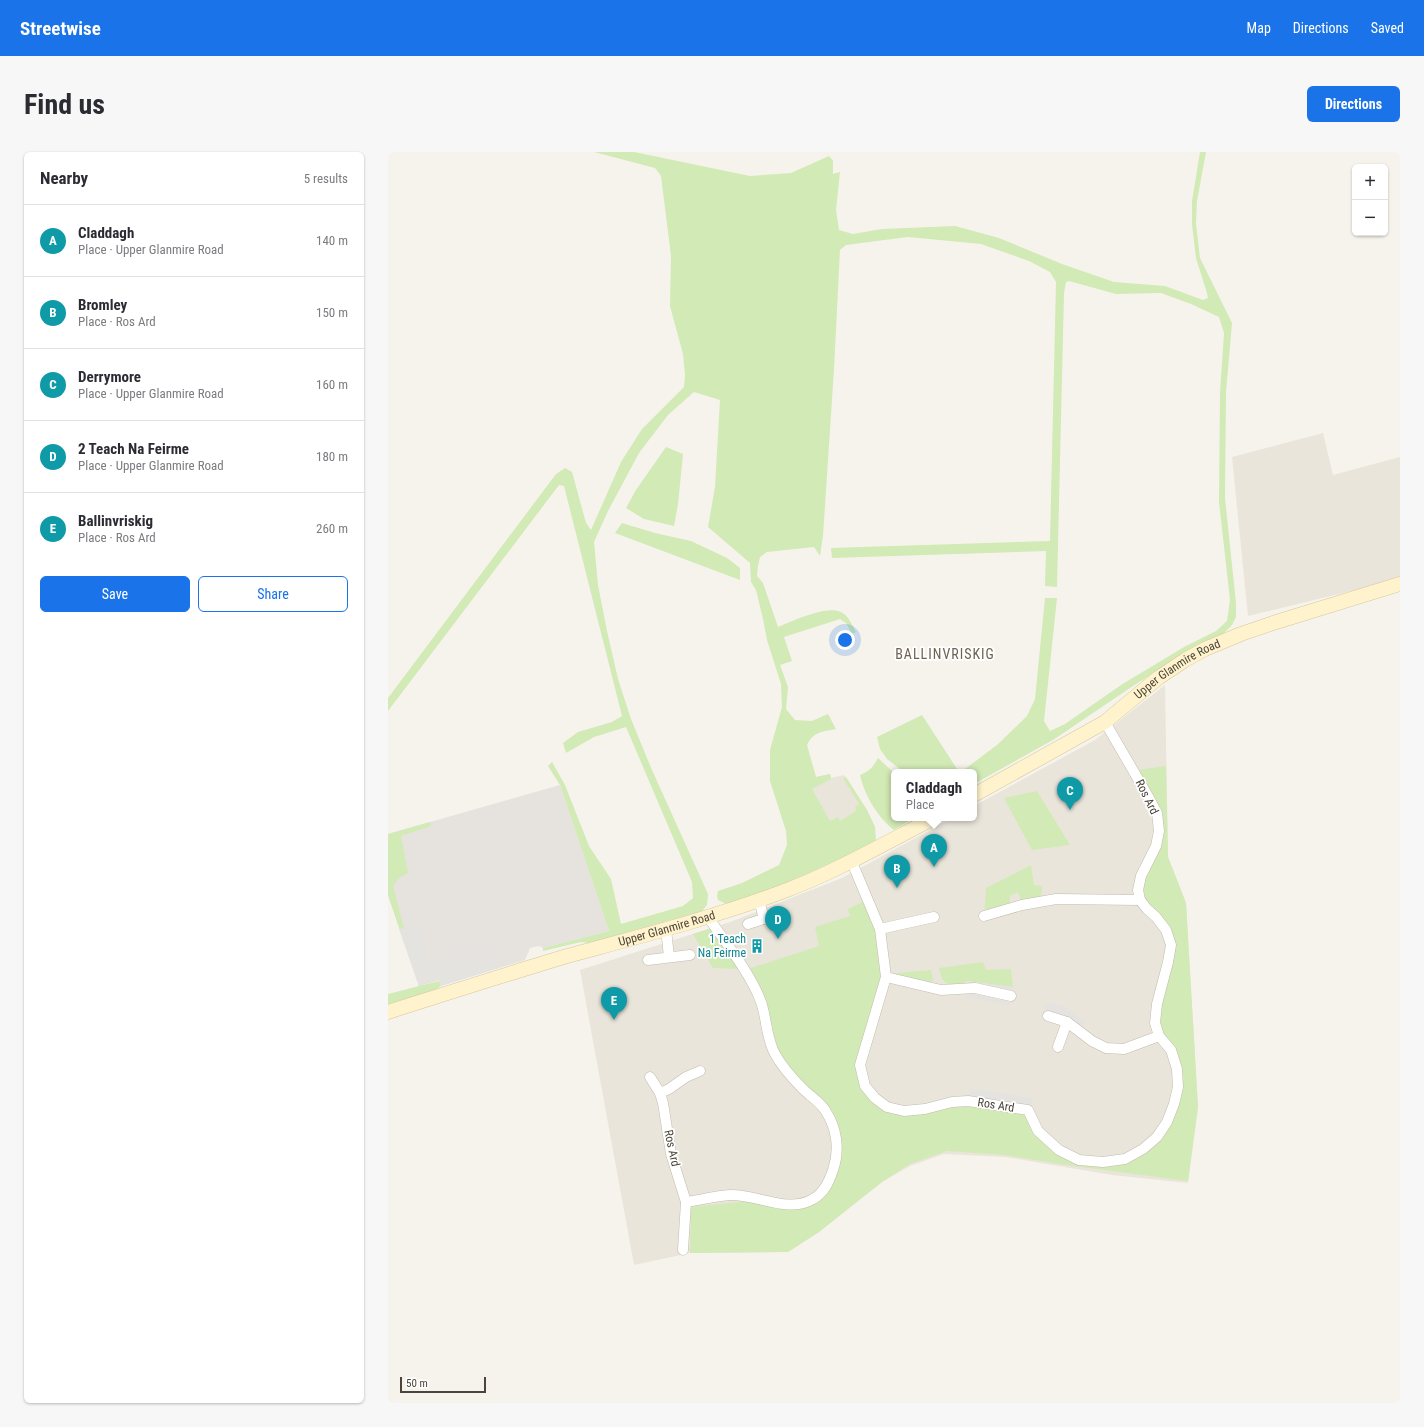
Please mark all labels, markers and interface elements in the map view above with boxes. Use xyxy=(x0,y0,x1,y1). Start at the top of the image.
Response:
text: Streetwise xyxy=(20,17,101,40)
text: Map xyxy=(1247,20,1271,36)
text: Directions xyxy=(1293,20,1349,36)
text: Saved xyxy=(1371,20,1404,36)
button: Directions xyxy=(1307,86,1400,122)
text: Find us xyxy=(24,88,105,121)
map controls xyxy=(1352,164,1388,236)
button: + xyxy=(1352,164,1388,200)
text: Nearby xyxy=(40,168,88,188)
text: 5 results xyxy=(304,171,348,186)
button: − xyxy=(1352,200,1388,236)
text: Claddagh xyxy=(78,224,134,242)
text: A xyxy=(49,233,57,248)
text: 140 m xyxy=(316,233,348,248)
text: Place · Upper Glanmire Road xyxy=(78,242,224,257)
text: Bromley xyxy=(78,296,127,314)
text: B xyxy=(49,305,57,320)
text: 150 m xyxy=(316,305,348,320)
text: Place · Ros Ard xyxy=(78,314,156,329)
text: Derrymore xyxy=(78,368,141,386)
text: C xyxy=(49,377,57,392)
text: 160 m xyxy=(316,377,348,392)
text: Place · Upper Glanmire Road xyxy=(78,386,224,401)
text: 2 Teach Na Feirme xyxy=(78,440,189,458)
text: D xyxy=(49,449,57,464)
text: 180 m xyxy=(316,449,348,464)
text: Place · Upper Glanmire Road xyxy=(78,458,224,473)
text: Ballinvriskig xyxy=(78,512,153,530)
text: E xyxy=(50,521,56,536)
text: 260 m xyxy=(316,521,348,536)
text: Place · Ros Ard xyxy=(78,530,156,545)
button: Save xyxy=(40,576,190,612)
button: Share xyxy=(198,576,348,612)
your location xyxy=(835,630,855,650)
street label: Upper Glanmire Road xyxy=(1131,636,1222,702)
district label: BALLINVRISKIG xyxy=(895,646,995,662)
popup xyxy=(891,769,977,821)
pin: C xyxy=(1057,777,1083,810)
street label: Ros Ard xyxy=(1133,777,1161,817)
text: Claddagh xyxy=(906,779,962,797)
text: Place xyxy=(906,797,934,812)
pin: A xyxy=(921,834,947,867)
pin: B xyxy=(884,855,910,888)
pin: D xyxy=(765,906,791,939)
street label: Upper Glanmire Road xyxy=(617,908,717,949)
place label: 1 Teach Na Feirme xyxy=(698,932,746,960)
building icon: 1 Teach Na Feirme xyxy=(749,938,765,954)
pin: E xyxy=(601,987,627,1020)
street label: Ros Ard xyxy=(977,1095,1015,1115)
street label: Ros Ard xyxy=(661,1128,683,1168)
scale bar xyxy=(400,1375,486,1394)
text: 50 m xyxy=(406,1377,428,1390)

